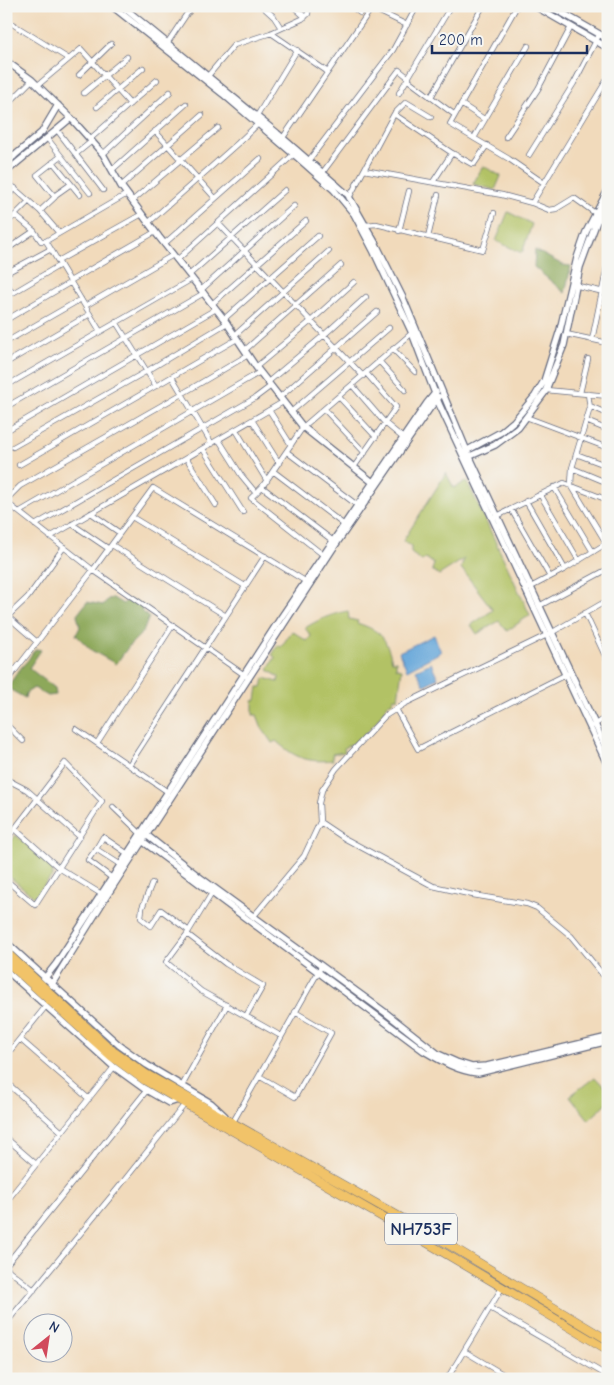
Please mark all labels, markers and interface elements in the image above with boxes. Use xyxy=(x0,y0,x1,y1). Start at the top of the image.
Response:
scale bar xyxy=(432,22,586,54)
text: 200 m xyxy=(439,31,483,49)
road number: NH753F xyxy=(385,1214,457,1244)
north arrow xyxy=(22,1312,72,1362)
text: N xyxy=(46,1318,62,1337)

